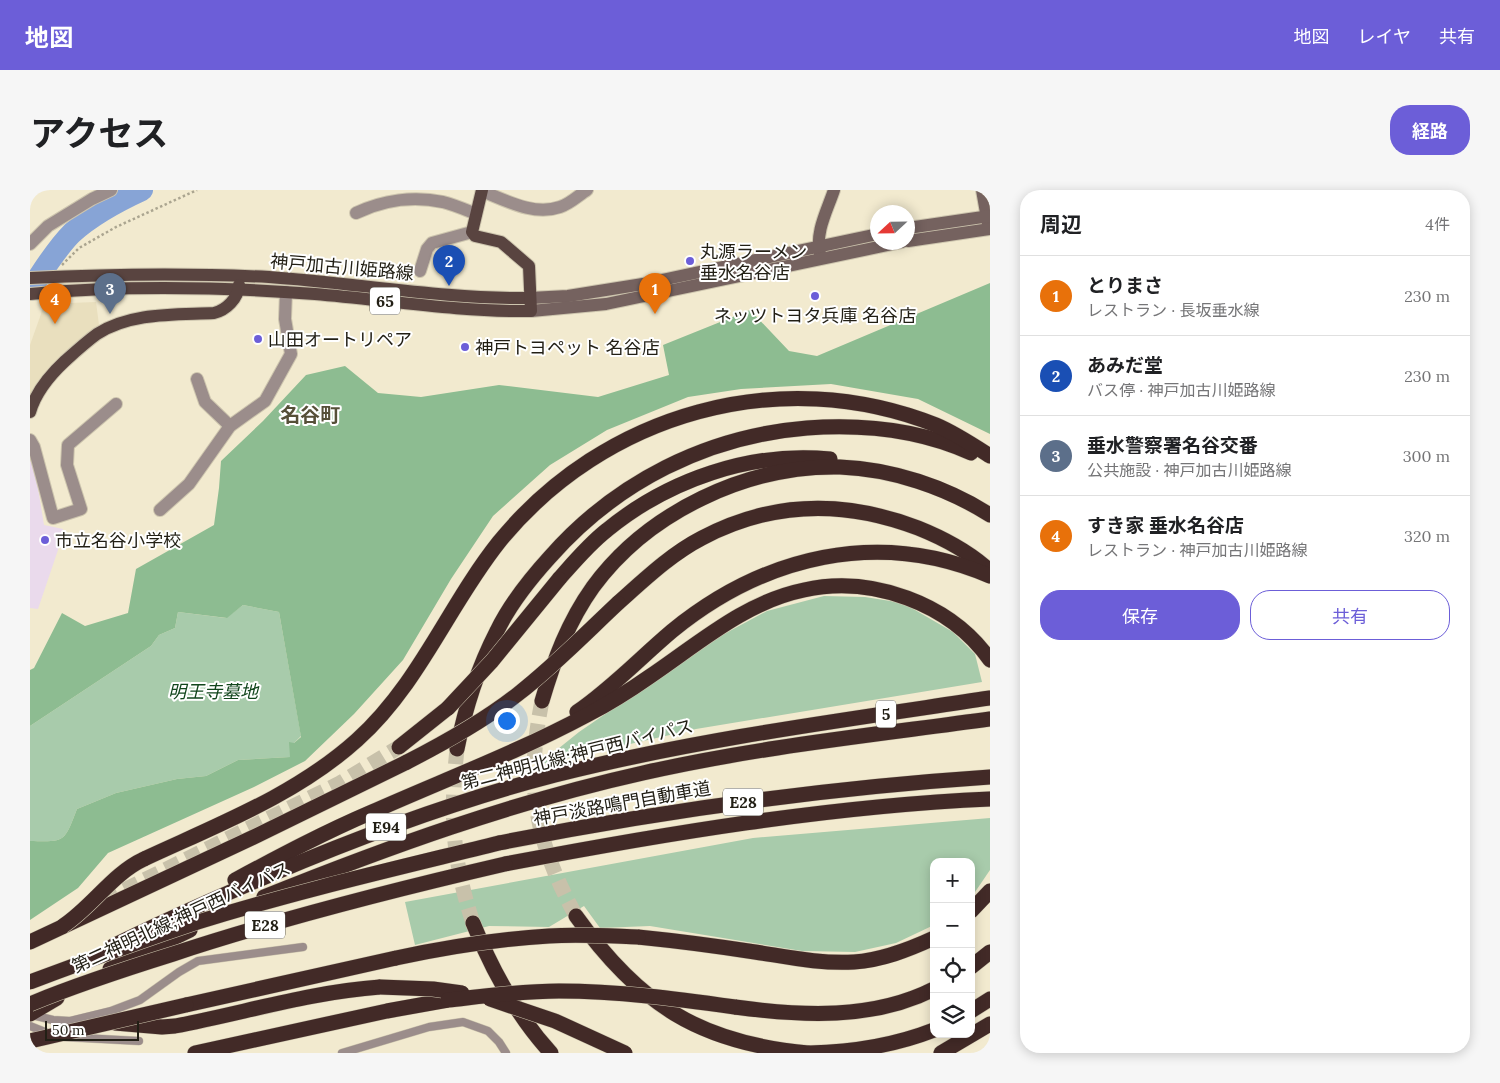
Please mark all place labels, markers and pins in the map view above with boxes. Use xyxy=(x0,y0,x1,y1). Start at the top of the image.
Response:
place label: 丸源ラーメン 垂水名谷店 xyxy=(700,240,807,284)
pin: 2 xyxy=(433,245,465,286)
marker: 丸源ラーメン 垂水名谷店 xyxy=(684,255,696,267)
pin: 3 xyxy=(94,273,126,314)
pin: 1 xyxy=(639,273,671,314)
pin: 4 xyxy=(39,283,71,324)
marker: ネッツトヨタ兵庫 名谷店 xyxy=(809,290,821,302)
place label: ネッツトヨタ兵庫 名谷店 xyxy=(714,304,916,327)
place label: 山田オートリペア xyxy=(268,328,412,351)
marker: 山田オートリペア xyxy=(252,333,264,345)
place label: 神戸トヨペット 名谷店 xyxy=(475,336,660,359)
marker: 神戸トヨペット 名谷店 xyxy=(459,341,471,353)
place label: 市立名谷小学校 xyxy=(55,529,181,552)
marker: 市立名谷小学校 xyxy=(39,534,51,546)

